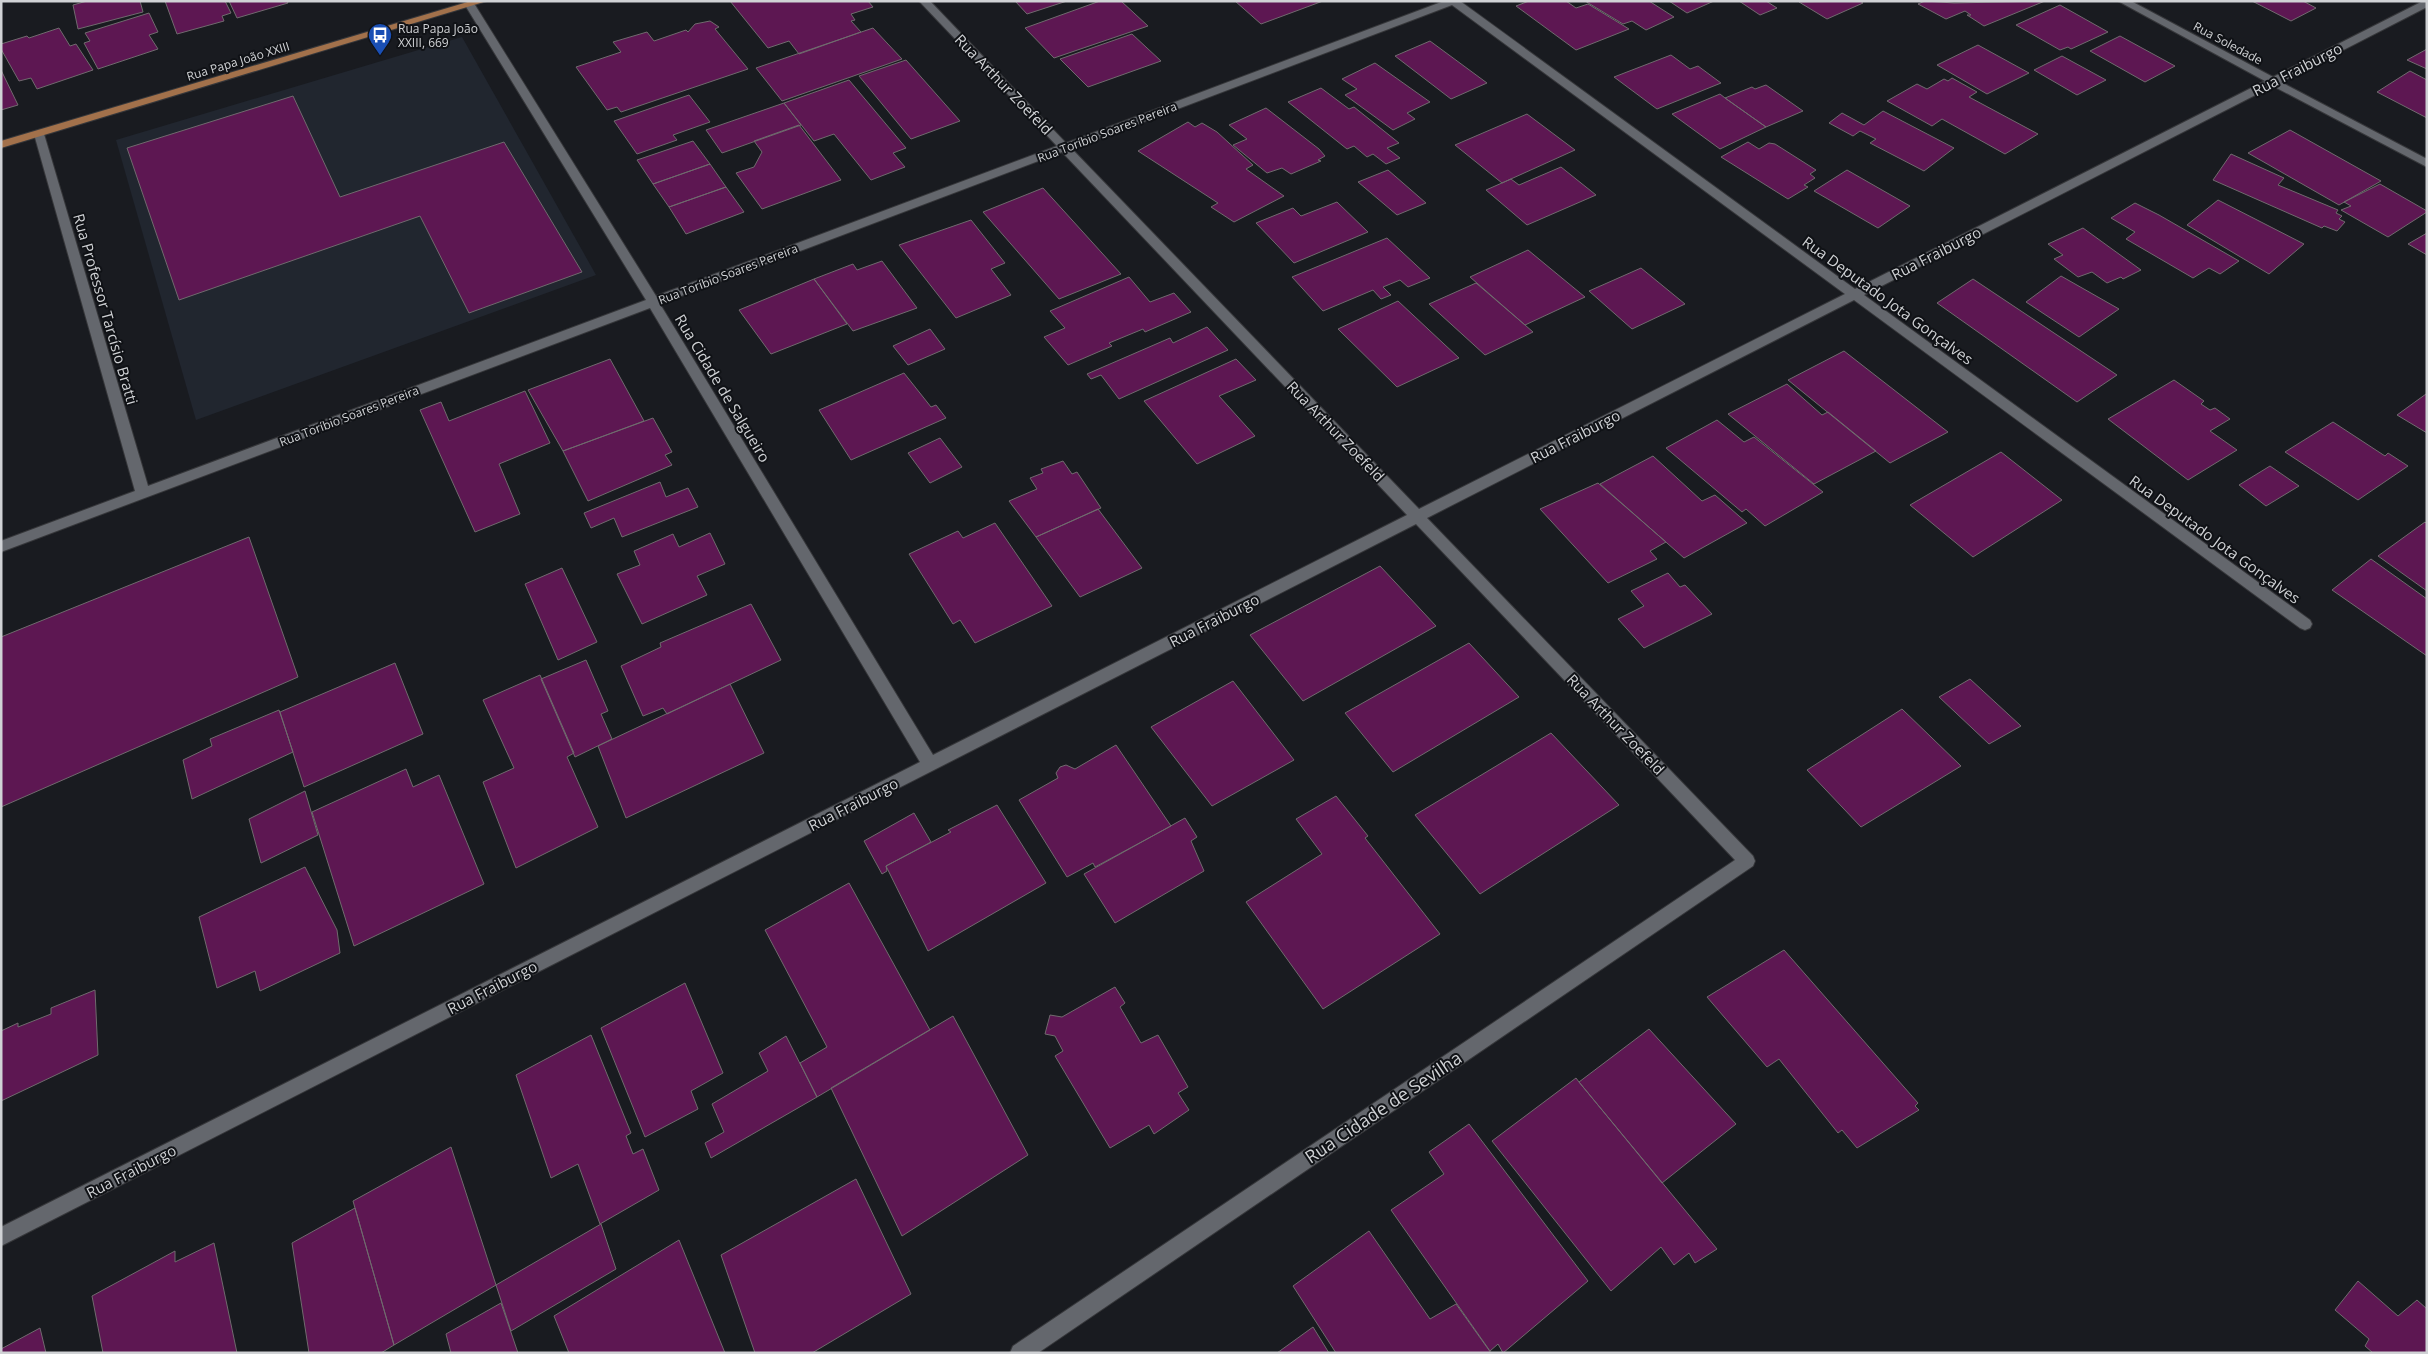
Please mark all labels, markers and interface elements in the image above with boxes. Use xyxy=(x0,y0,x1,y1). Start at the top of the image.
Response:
street label: Rua Soledade xyxy=(2190,18,2266,69)
place label: Rua Papa João XXIII, 669 xyxy=(398,20,478,51)
bus stop icon: Rua Papa João XXIII, 669 xyxy=(367,22,393,56)
street label: Rua Arthur Zoefeld xyxy=(951,29,1057,139)
street label: Rua Papa João XXIII xyxy=(184,37,292,85)
street label: Rua Fraiburgo xyxy=(2249,38,2345,100)
street label: Rua Toríbio Soares Pereira xyxy=(1035,98,1179,166)
street label: Rua Professor Tarcísio Bratti xyxy=(69,211,143,407)
street label: Rua Fraiburgo xyxy=(1888,222,1984,284)
street label: Rua Deputado Jota Gonçalves xyxy=(1799,231,1977,369)
street label: Rua Toríbio Soares Pereira xyxy=(656,240,800,308)
street label: Rua Cidade de Salgueiro xyxy=(671,310,775,466)
street label: Rua Arthur Zoefeld xyxy=(1283,376,1389,486)
street label: Rua Toríbio Soares Pereira xyxy=(277,382,421,450)
street label: Rua Fraiburgo xyxy=(1527,405,1623,467)
street label: Rua Deputado Jota Gonçalves xyxy=(2126,470,2304,608)
street label: Rua Fraiburgo xyxy=(1166,589,1262,651)
street label: Rua Arthur Zoefeld xyxy=(1563,669,1669,779)
street label: Rua Fraiburgo xyxy=(805,773,901,835)
street label: Rua Fraiburgo xyxy=(444,956,540,1018)
street label: Rua Cidade de Sevilha xyxy=(1300,1045,1466,1169)
street label: Rua Fraiburgo xyxy=(83,1140,179,1202)

